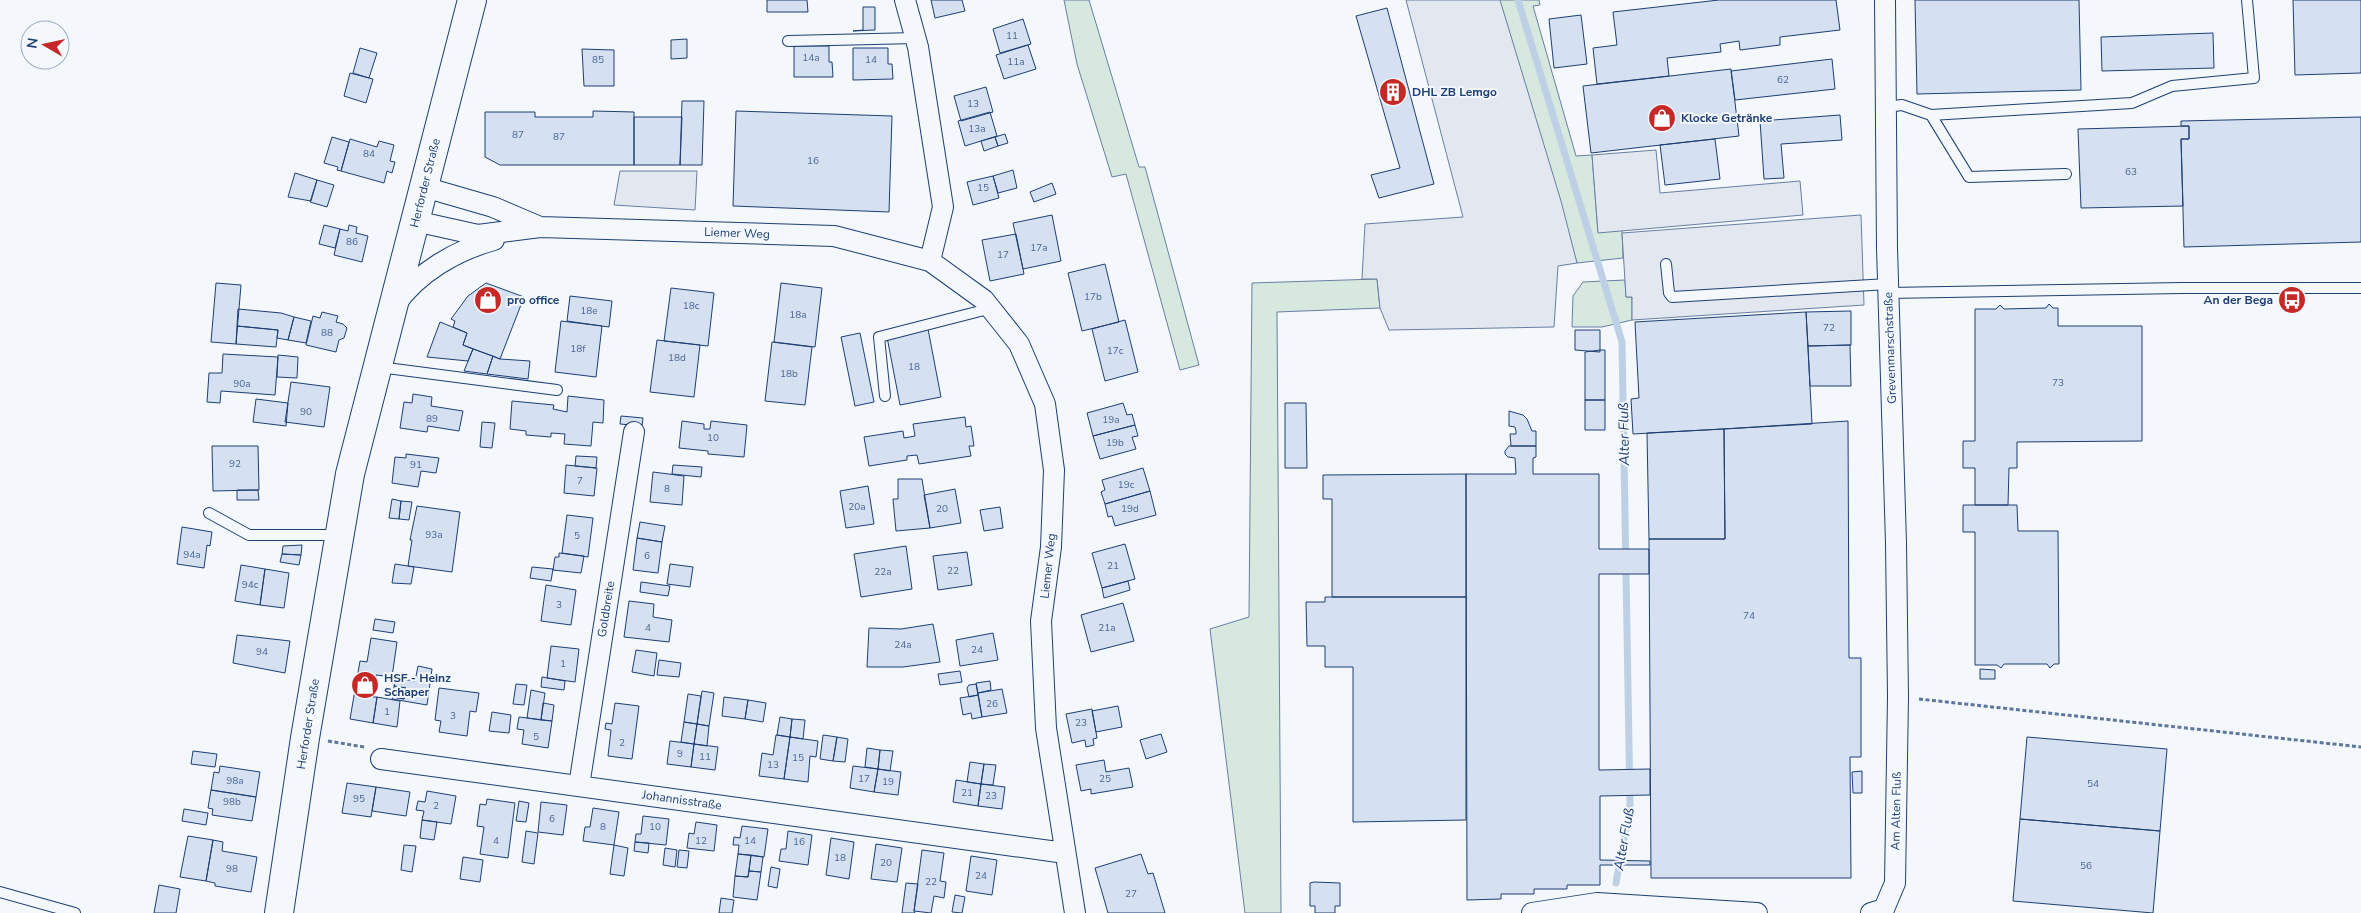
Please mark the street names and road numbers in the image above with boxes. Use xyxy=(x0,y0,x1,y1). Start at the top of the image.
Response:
street label: Herforder Straße xyxy=(406,137,444,229)
street label: Liemer Weg xyxy=(704,224,770,242)
street label: Grevenmarschstraße xyxy=(1880,292,1900,404)
street label: Liemer Weg xyxy=(1037,533,1059,599)
street label: Goldbreite xyxy=(594,580,618,638)
street label: Herforder Straße xyxy=(293,678,323,770)
street label: Am Alten Fluß xyxy=(1887,771,1905,851)
street label: Johannisstraße xyxy=(640,786,723,814)

